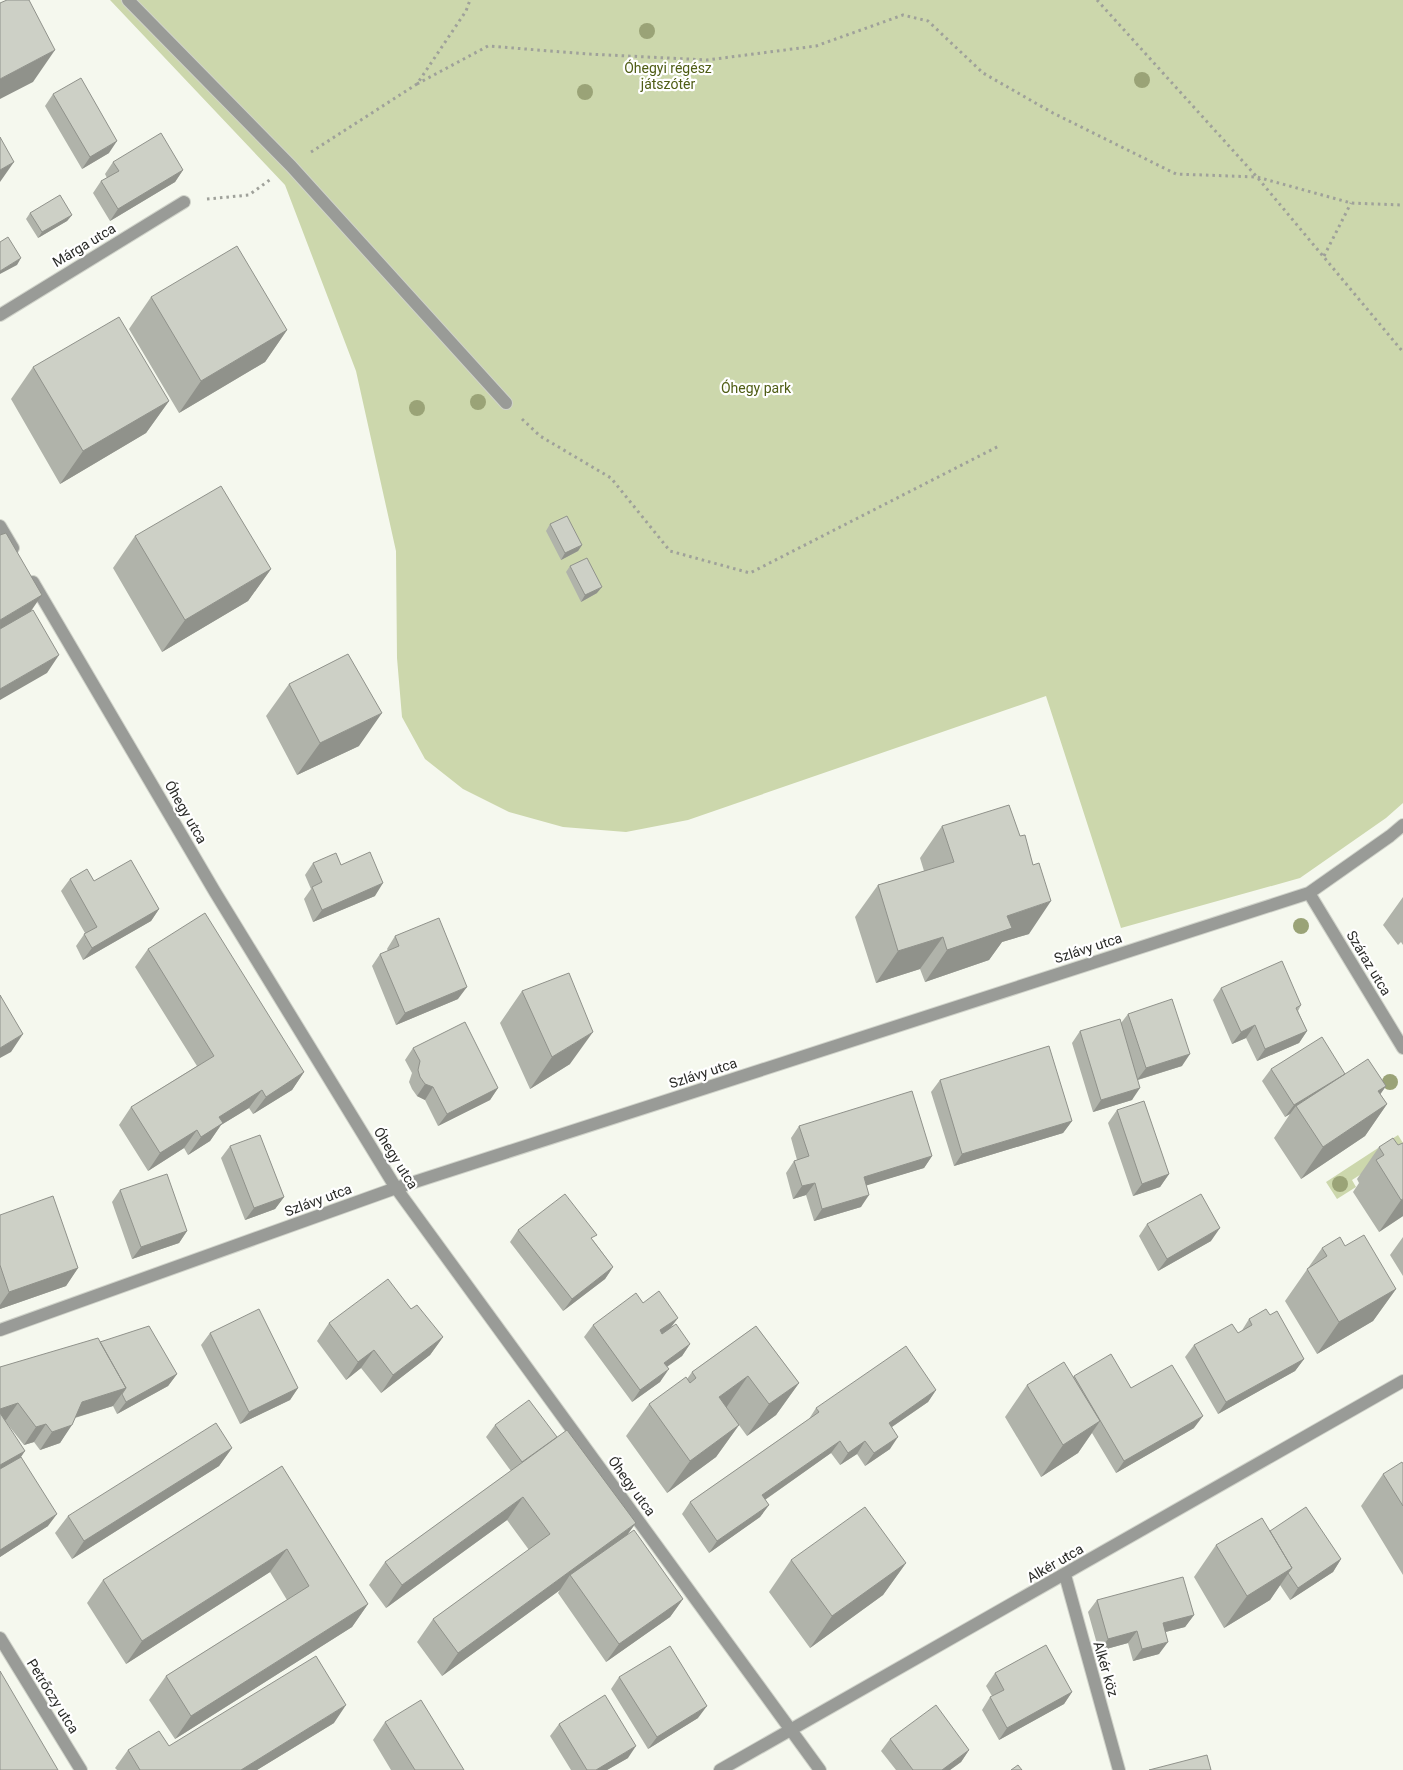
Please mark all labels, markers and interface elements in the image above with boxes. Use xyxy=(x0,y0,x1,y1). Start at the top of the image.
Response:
park label: Óhegyi régész játszótér xyxy=(624,59,712,92)
street label: Márga utca xyxy=(50,220,118,270)
park label: Óhegy park xyxy=(721,379,792,396)
street label: Óhegy utca xyxy=(162,777,211,846)
street label: Száraz utca xyxy=(1343,928,1395,998)
street label: Szlávy utca xyxy=(1052,930,1124,966)
street label: Szlávy utca xyxy=(667,1055,739,1091)
street label: Óhegy utca xyxy=(371,1124,422,1192)
street label: Szlávy utca xyxy=(282,1180,354,1220)
street label: Óhegy utca xyxy=(605,1452,660,1519)
street label: Alkér utca xyxy=(1024,1540,1086,1586)
street label: Alkér köz xyxy=(1090,1639,1122,1699)
street label: Petrőczy utca xyxy=(24,1656,82,1736)

